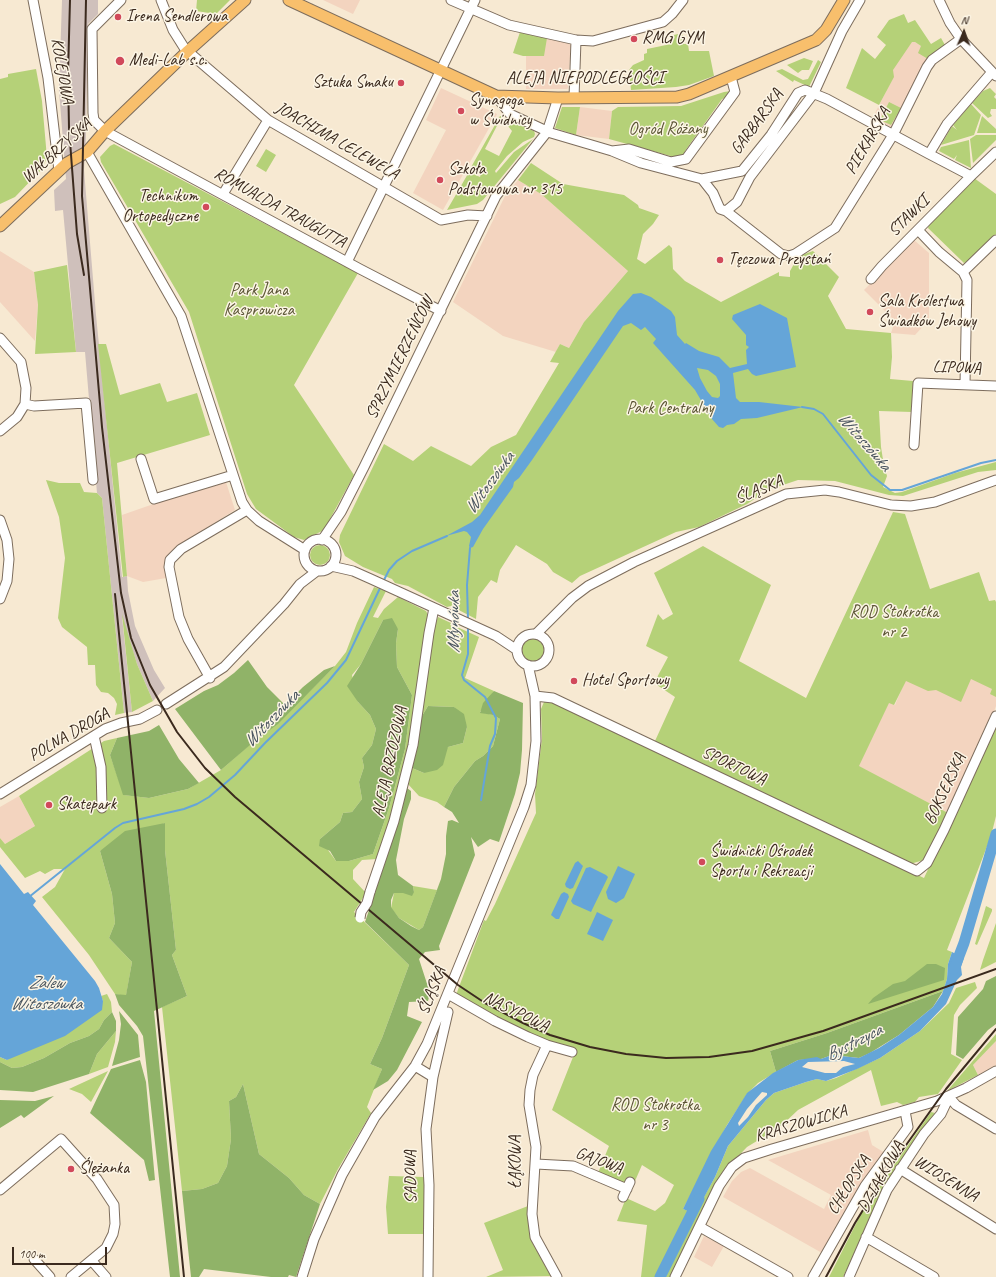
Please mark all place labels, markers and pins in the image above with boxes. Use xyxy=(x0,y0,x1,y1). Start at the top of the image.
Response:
place label: Irena Sendlerowa xyxy=(126,7,227,27)
marker: Irena Sendlerowa xyxy=(113,12,123,22)
place label: RMG GYM xyxy=(642,29,704,49)
marker: RMG GYM xyxy=(629,34,639,44)
place label: Medi-Lab s.c. xyxy=(129,51,207,71)
marker: Medi-Lab s.c. xyxy=(114,55,126,67)
place label: Sztuka Smaku xyxy=(312,73,393,93)
marker: Sztuka Smaku xyxy=(396,78,406,88)
place label: Synagoga w Świdnicy xyxy=(469,91,532,131)
marker: Synagoga w Świdnicy xyxy=(456,106,466,116)
place label: Szkoła Podstawowa nr 315 xyxy=(448,160,562,200)
marker: Szkoła Podstawowa nr 315 xyxy=(435,175,445,185)
place label: Technikum Ortopedyczne xyxy=(123,187,198,227)
marker: Technikum Ortopedyczne xyxy=(201,202,211,212)
place label: Tęczowa Przystań xyxy=(728,250,830,270)
marker: Tęczowa Przystań xyxy=(715,255,725,265)
place label: Sala Królestwa Świadków Jehowy xyxy=(878,292,976,332)
marker: Sala Królestwa Świadków Jehowy xyxy=(865,307,875,317)
place label: Hotel Sportowy xyxy=(582,671,669,691)
marker: Hotel Sportowy xyxy=(569,676,579,686)
place label: Skatepark xyxy=(57,795,116,815)
marker: Skatepark xyxy=(44,800,54,810)
place label: Świdnicki Ośrodek Sportu i Rekreacji xyxy=(710,842,812,882)
marker: Świdnicki Ośrodek Sportu i Rekreacji xyxy=(697,857,707,867)
place label: Ślężanka xyxy=(79,1159,129,1179)
marker: Ślężanka xyxy=(66,1164,76,1174)

